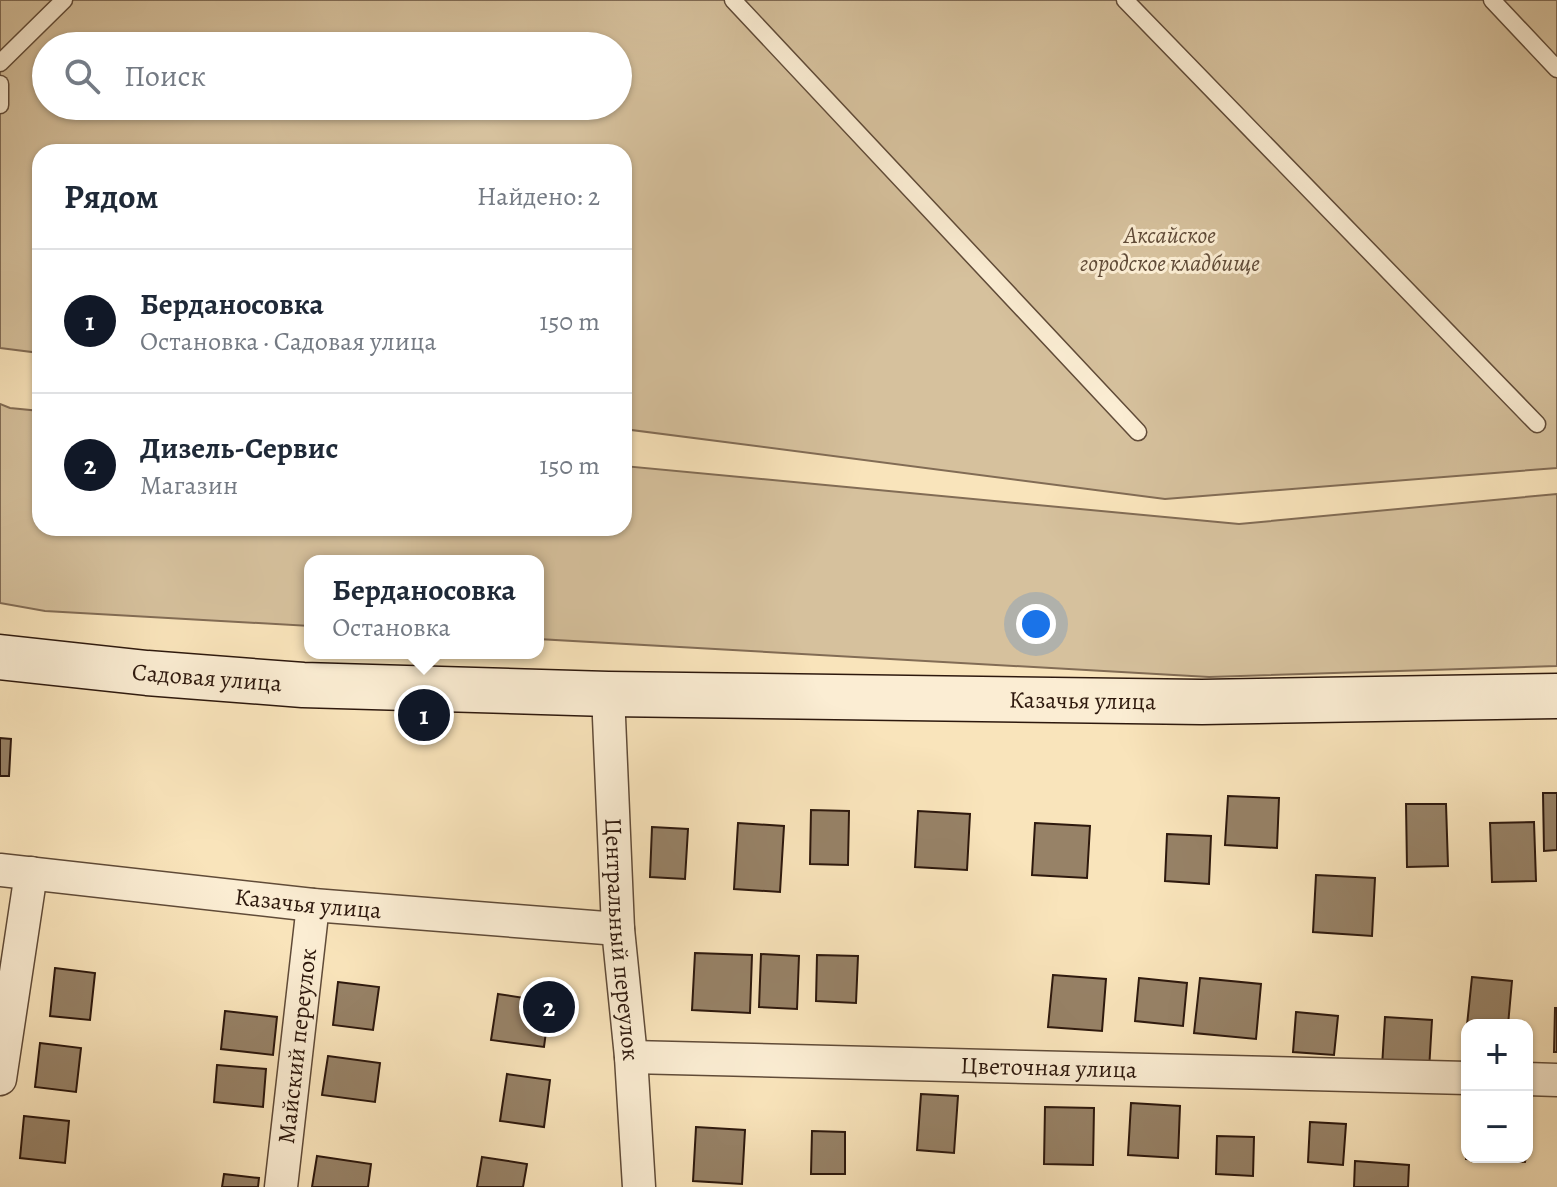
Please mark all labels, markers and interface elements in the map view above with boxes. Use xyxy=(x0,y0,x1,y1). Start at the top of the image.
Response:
search box xyxy=(32,32,632,120)
icon: search xyxy=(60,54,104,98)
text: Поиск xyxy=(124,56,206,96)
text: Рядом xyxy=(64,173,158,220)
text: Найдено: 2 xyxy=(477,179,600,214)
park label: Аксайское городское кладбище xyxy=(1080,219,1260,279)
text: Берданосовка xyxy=(140,284,324,324)
text: 1 xyxy=(85,304,95,339)
text: 150 m xyxy=(539,304,600,339)
text: Остановка · Садовая улица xyxy=(140,324,436,359)
text: Дизель-Сервис xyxy=(140,428,338,468)
text: 2 xyxy=(84,448,96,483)
text: 150 m xyxy=(539,448,600,483)
text: Магазин xyxy=(140,468,238,503)
popup xyxy=(304,555,544,659)
text: Берданосовка xyxy=(332,570,516,610)
your location xyxy=(1016,604,1056,644)
text: Остановка xyxy=(332,610,451,645)
street label: Садовая улица xyxy=(130,655,283,699)
street label: Казачья улица xyxy=(1009,683,1156,717)
pin: 1 xyxy=(398,685,450,745)
street label: Центральный переулок xyxy=(597,818,647,1062)
street label: Казачья улица xyxy=(233,880,383,926)
street label: Майский переулок xyxy=(270,946,324,1145)
pin: 2 xyxy=(523,977,575,1037)
map controls xyxy=(1461,1019,1533,1163)
button: + xyxy=(1461,1019,1533,1091)
street label: Цветочная улица xyxy=(960,1049,1137,1086)
button: − xyxy=(1461,1091,1533,1163)

